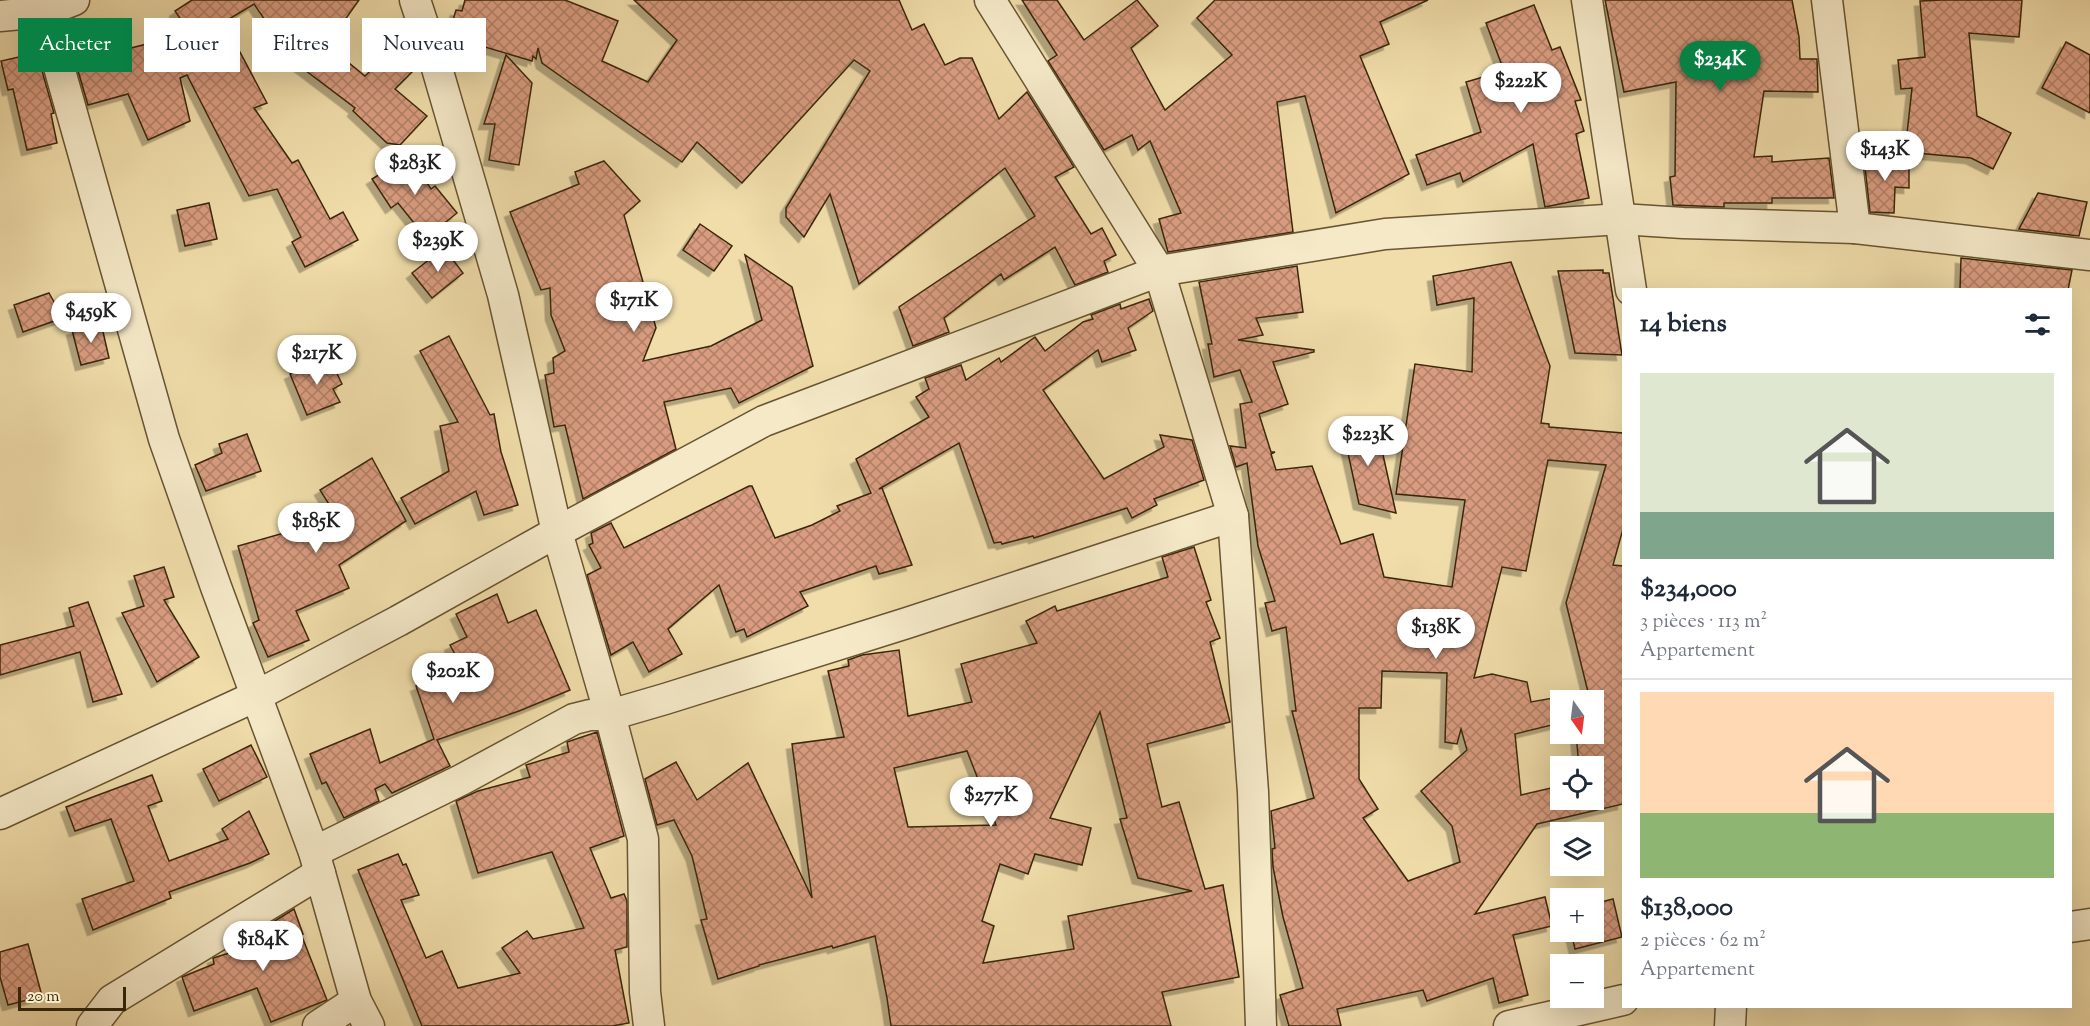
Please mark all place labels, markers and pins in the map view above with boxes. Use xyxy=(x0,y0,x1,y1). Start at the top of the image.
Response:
pin: $234K xyxy=(1678,41,1762,92)
pin: $222K xyxy=(1479,63,1563,114)
pin: $143K xyxy=(1843,131,1927,182)
pin: $283K xyxy=(373,145,457,196)
pin: $239K xyxy=(396,222,480,273)
pin: $171K xyxy=(592,282,676,333)
pin: $459K xyxy=(49,293,133,344)
pin: $217K xyxy=(275,335,359,386)
pin: $223K xyxy=(1326,416,1410,467)
pin: $185K xyxy=(274,503,358,554)
pin: $138K xyxy=(1394,609,1478,660)
pin: $202K xyxy=(411,653,495,704)
pin: $277K xyxy=(949,777,1033,828)
pin: $184K xyxy=(221,921,305,972)

